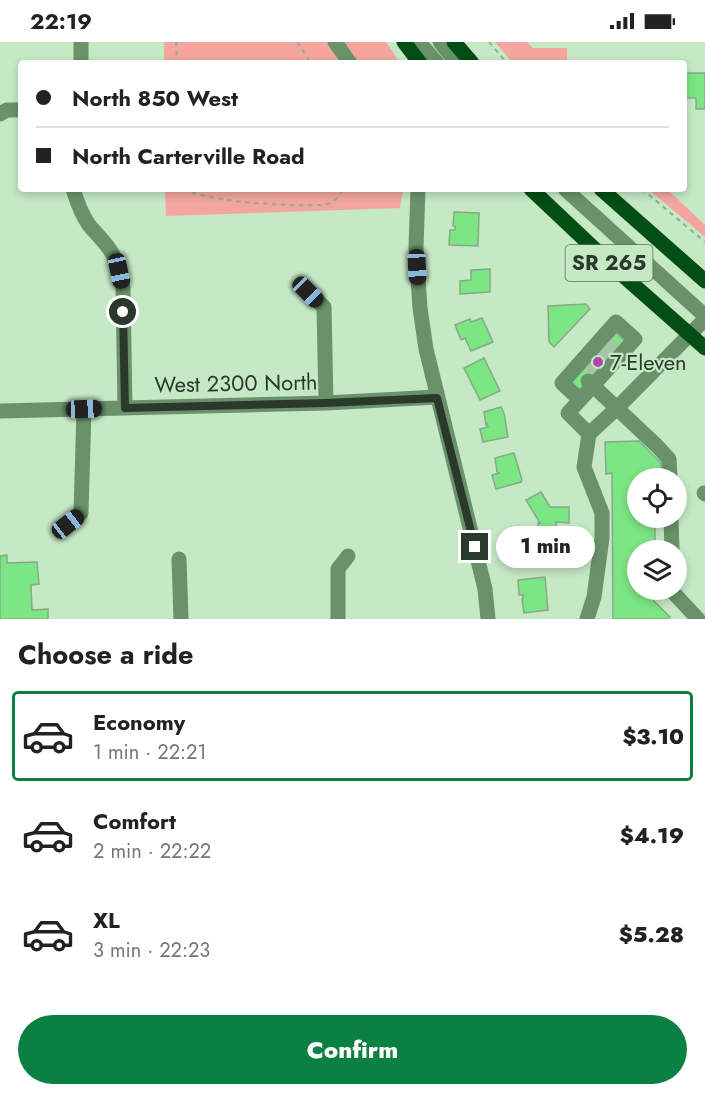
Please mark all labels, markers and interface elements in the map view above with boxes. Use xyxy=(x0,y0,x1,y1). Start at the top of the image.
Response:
text: 22:19 xyxy=(30,5,92,37)
text: North 850 West xyxy=(72,82,238,114)
text: North Carterville Road xyxy=(72,140,305,172)
road number: SR 265 xyxy=(566,245,652,281)
car xyxy=(407,249,427,285)
car xyxy=(106,252,132,290)
car xyxy=(289,273,327,311)
route start xyxy=(109,298,136,325)
place label: 7-Eleven xyxy=(610,346,687,378)
marker: 7-Eleven xyxy=(591,355,605,369)
street label: West 2300 North xyxy=(154,366,318,400)
car xyxy=(66,399,102,419)
map controls xyxy=(627,468,687,600)
button: locate xyxy=(627,468,687,528)
car xyxy=(48,506,88,542)
callout: 1 min xyxy=(496,526,595,568)
text: 1 min xyxy=(520,532,571,561)
route end xyxy=(461,533,488,560)
button: layers xyxy=(627,540,687,600)
text: Choose a ride xyxy=(18,635,193,674)
text: Economy xyxy=(93,706,185,738)
icon: car xyxy=(21,709,75,763)
text: $3.10 xyxy=(622,720,684,752)
text: 1 min · 22:21 xyxy=(93,738,206,767)
text: Comfort xyxy=(93,805,176,837)
icon: car xyxy=(21,808,75,862)
text: $4.19 xyxy=(620,819,684,851)
text: 2 min · 22:22 xyxy=(93,837,211,866)
text: XL xyxy=(93,904,120,936)
icon: car xyxy=(21,907,75,961)
text: $5.28 xyxy=(619,918,684,950)
text: 3 min · 22:23 xyxy=(93,936,210,965)
button: Confirm xyxy=(18,1015,687,1084)

